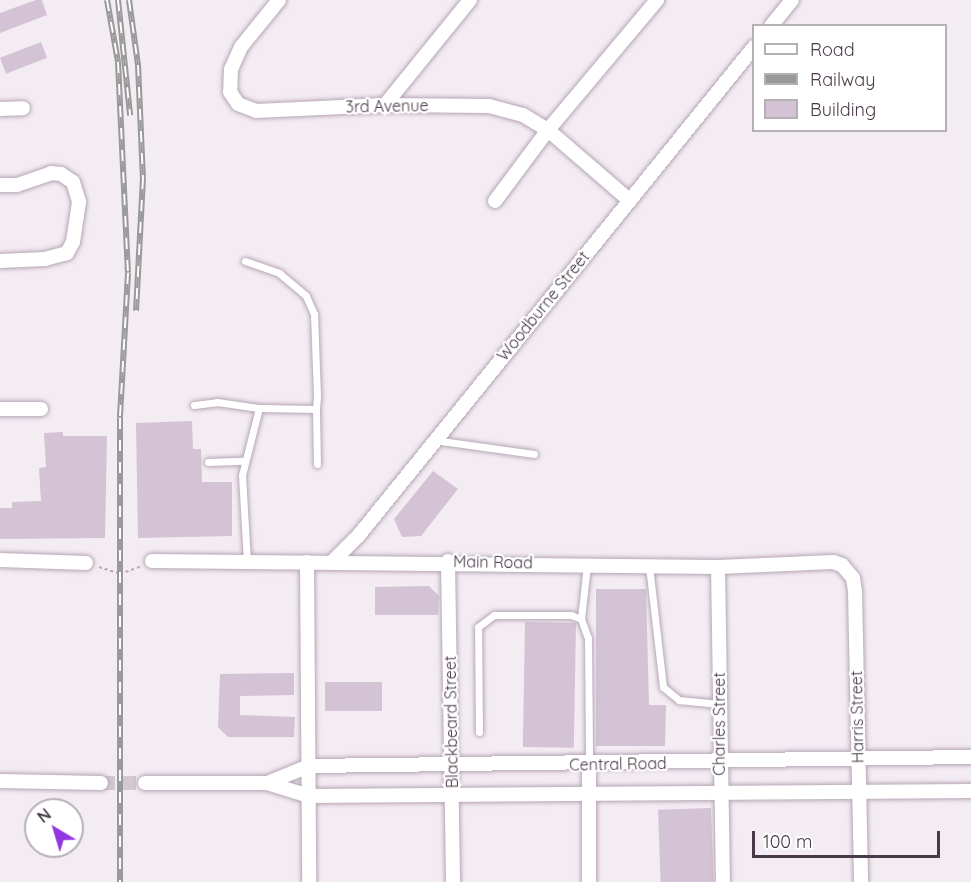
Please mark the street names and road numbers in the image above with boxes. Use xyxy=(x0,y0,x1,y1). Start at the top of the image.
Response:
street label: 3rd Avenue xyxy=(345,96,429,116)
street label: Woodburne Street xyxy=(493,247,593,365)
street label: Main Road xyxy=(453,552,533,572)
street label: Blackbeard Street xyxy=(440,656,462,788)
street label: Harris Street xyxy=(847,671,867,763)
street label: Charles Street xyxy=(709,672,729,776)
street label: Central Road xyxy=(569,754,667,774)

